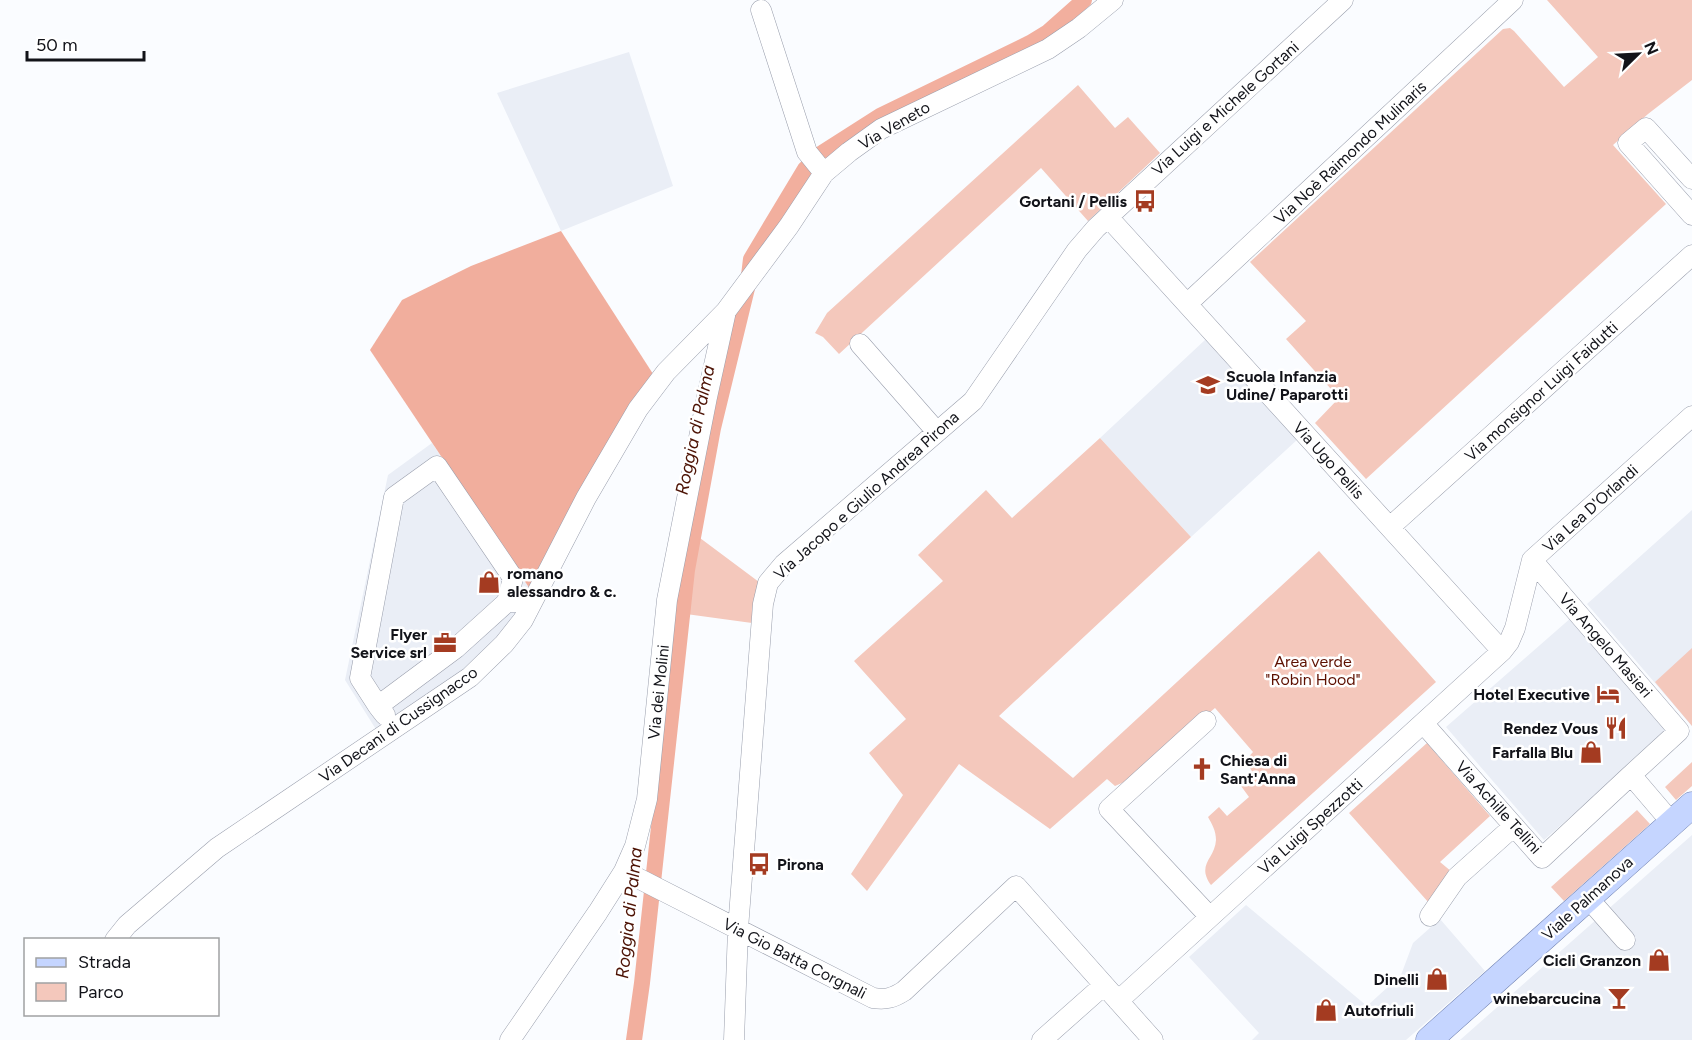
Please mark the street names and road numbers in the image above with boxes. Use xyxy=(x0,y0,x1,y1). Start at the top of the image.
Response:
street label: Via Luigi e Michele Gortani xyxy=(1148,37,1303,179)
street label: Via Noè Raimondo Mulinaris xyxy=(1270,77,1430,228)
street label: Via Veneto xyxy=(855,97,933,153)
street label: Via monsignor Luigi Faidutti xyxy=(1461,318,1622,465)
street label: Via Jacopo e Giulio Andrea Pirona xyxy=(770,407,963,583)
street label: Via Ugo Pellis xyxy=(1289,418,1368,503)
street label: Via Lea D'Orlandi xyxy=(1539,461,1642,556)
street label: Via Angelo Masieri xyxy=(1555,589,1656,701)
street label: Via dei Molini xyxy=(644,644,673,740)
street label: Via Decani di Cussignacco xyxy=(315,662,481,786)
street label: Via Achille Tellini xyxy=(1452,757,1545,858)
street label: Via Luigi Spezzotti xyxy=(1254,775,1366,878)
street label: Viale Palmanova xyxy=(1538,852,1637,944)
street label: Via Gio Batta Corgnali xyxy=(720,914,870,1003)

